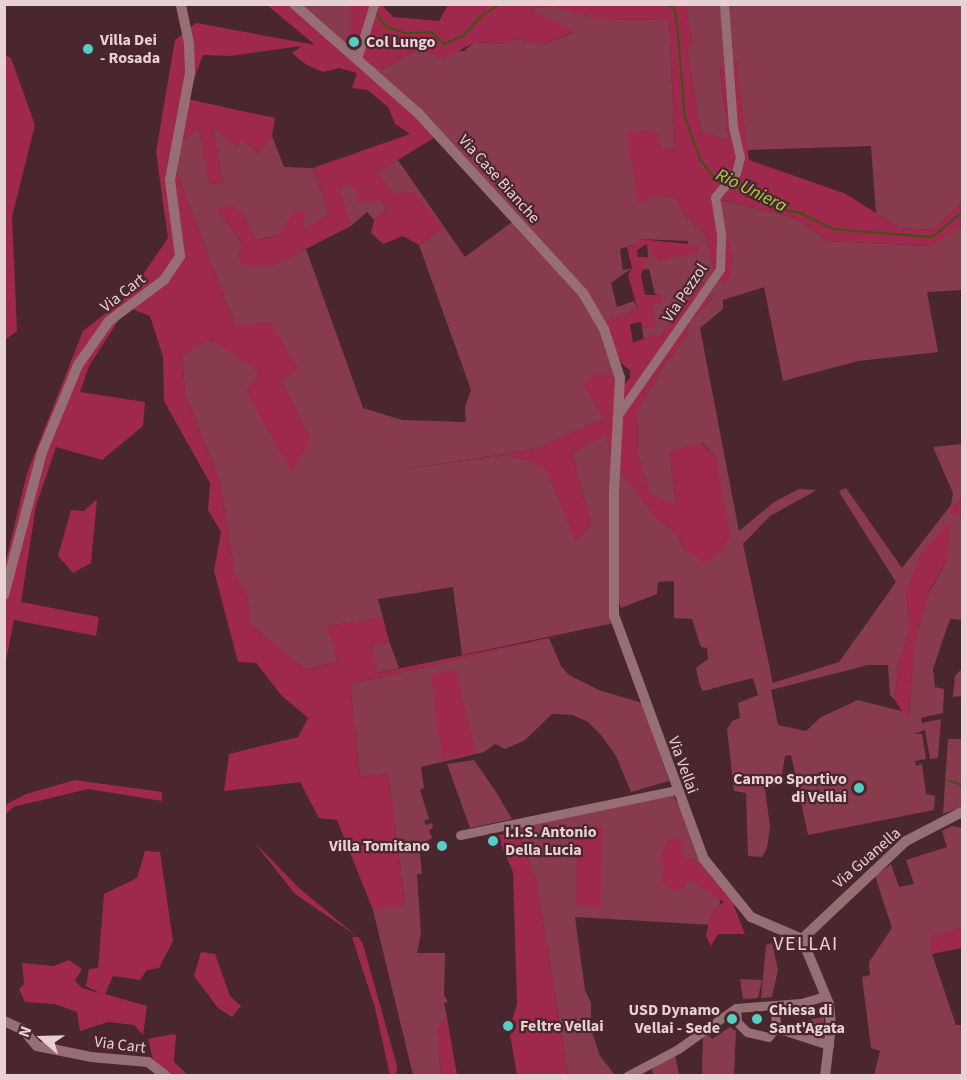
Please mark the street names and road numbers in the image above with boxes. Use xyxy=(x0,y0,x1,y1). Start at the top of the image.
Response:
street label: Via Case Bianche xyxy=(454,131,544,227)
street label: Via Pezzol xyxy=(659,260,711,326)
street label: Via Cart xyxy=(97,270,149,316)
street label: Via Vellai xyxy=(664,734,702,796)
street label: Via Guanella xyxy=(829,824,905,892)
street label: Via Cart xyxy=(93,1032,147,1058)

